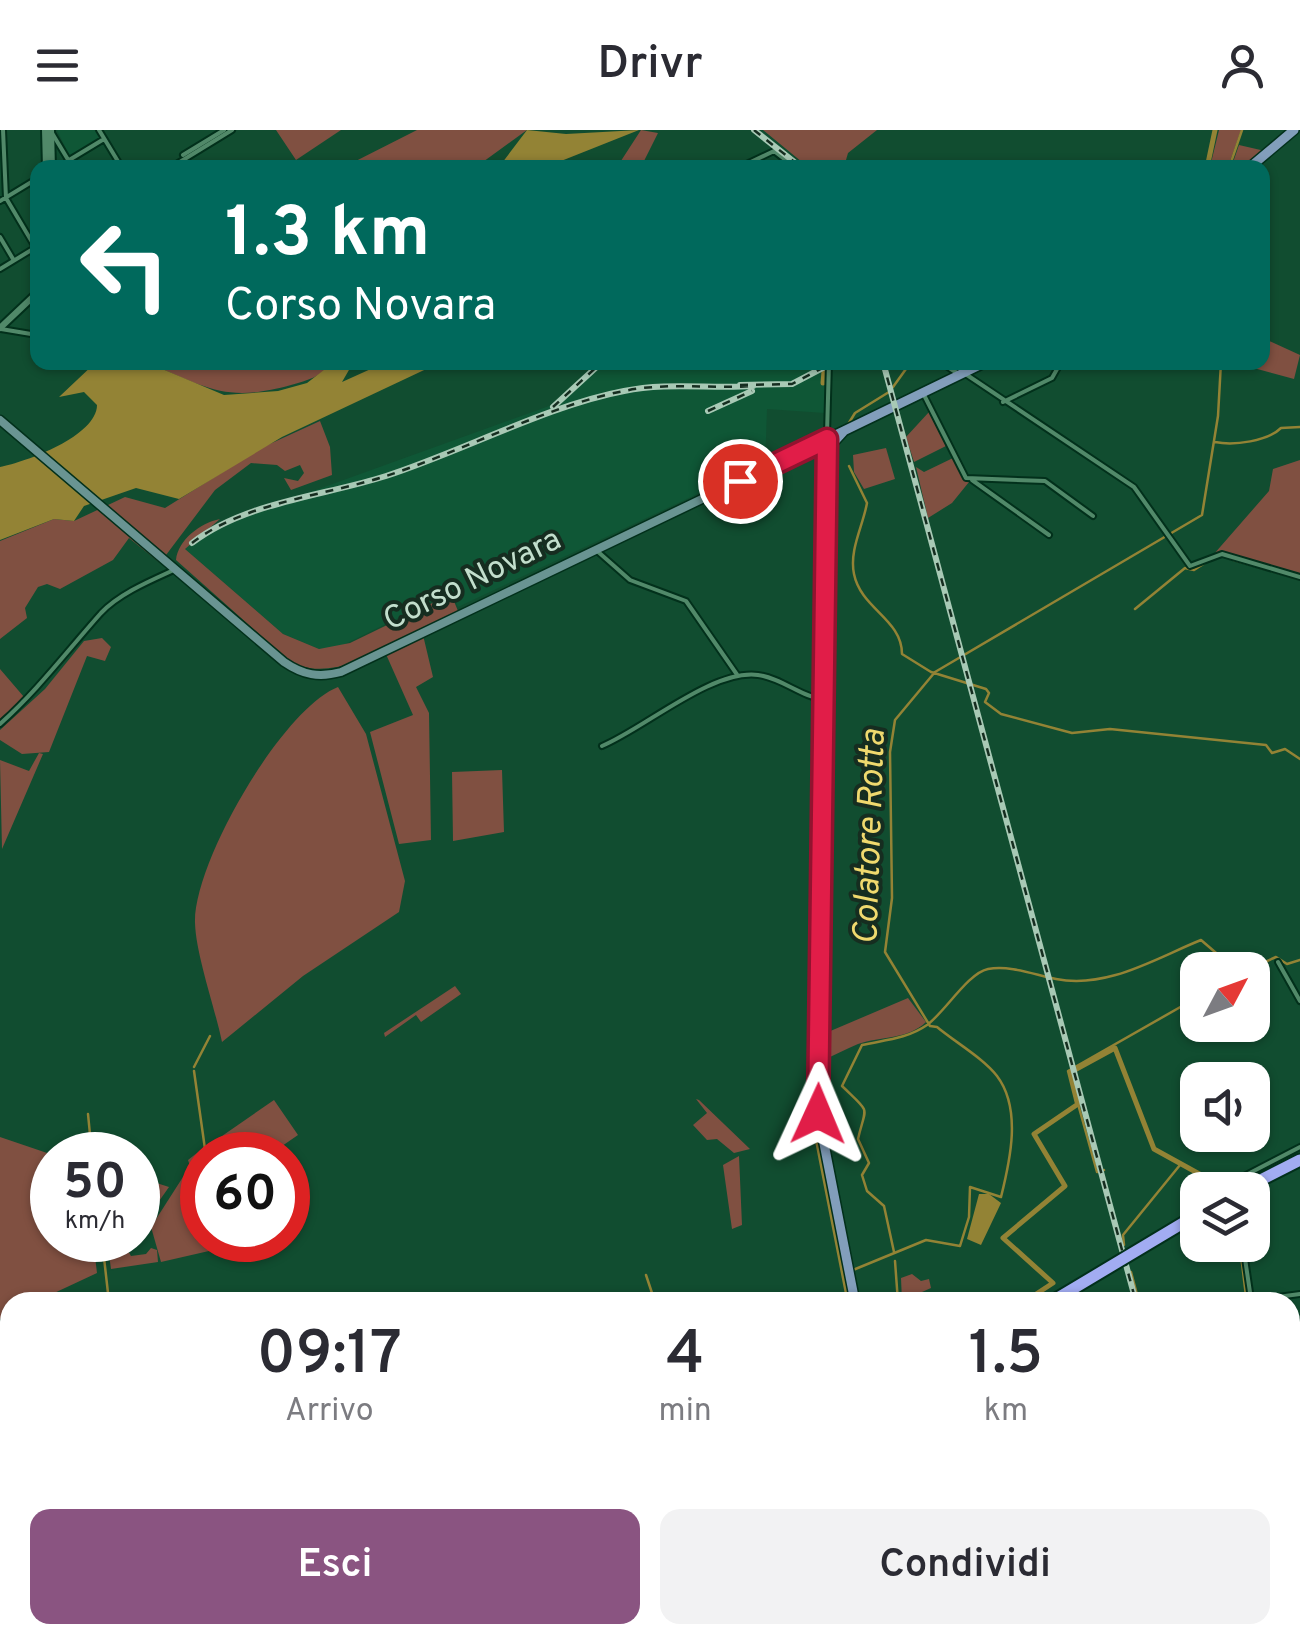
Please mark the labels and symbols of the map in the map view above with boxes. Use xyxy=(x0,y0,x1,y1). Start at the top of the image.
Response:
pin xyxy=(698,439,783,524)
street label: Corso Novara xyxy=(378,521,568,641)
water label: Colatore Rotta xyxy=(845,728,897,946)
north arrow xyxy=(1180,952,1270,1042)
position arrow xyxy=(766,1062,870,1166)
speed limit sign: 60 xyxy=(180,1132,310,1262)

